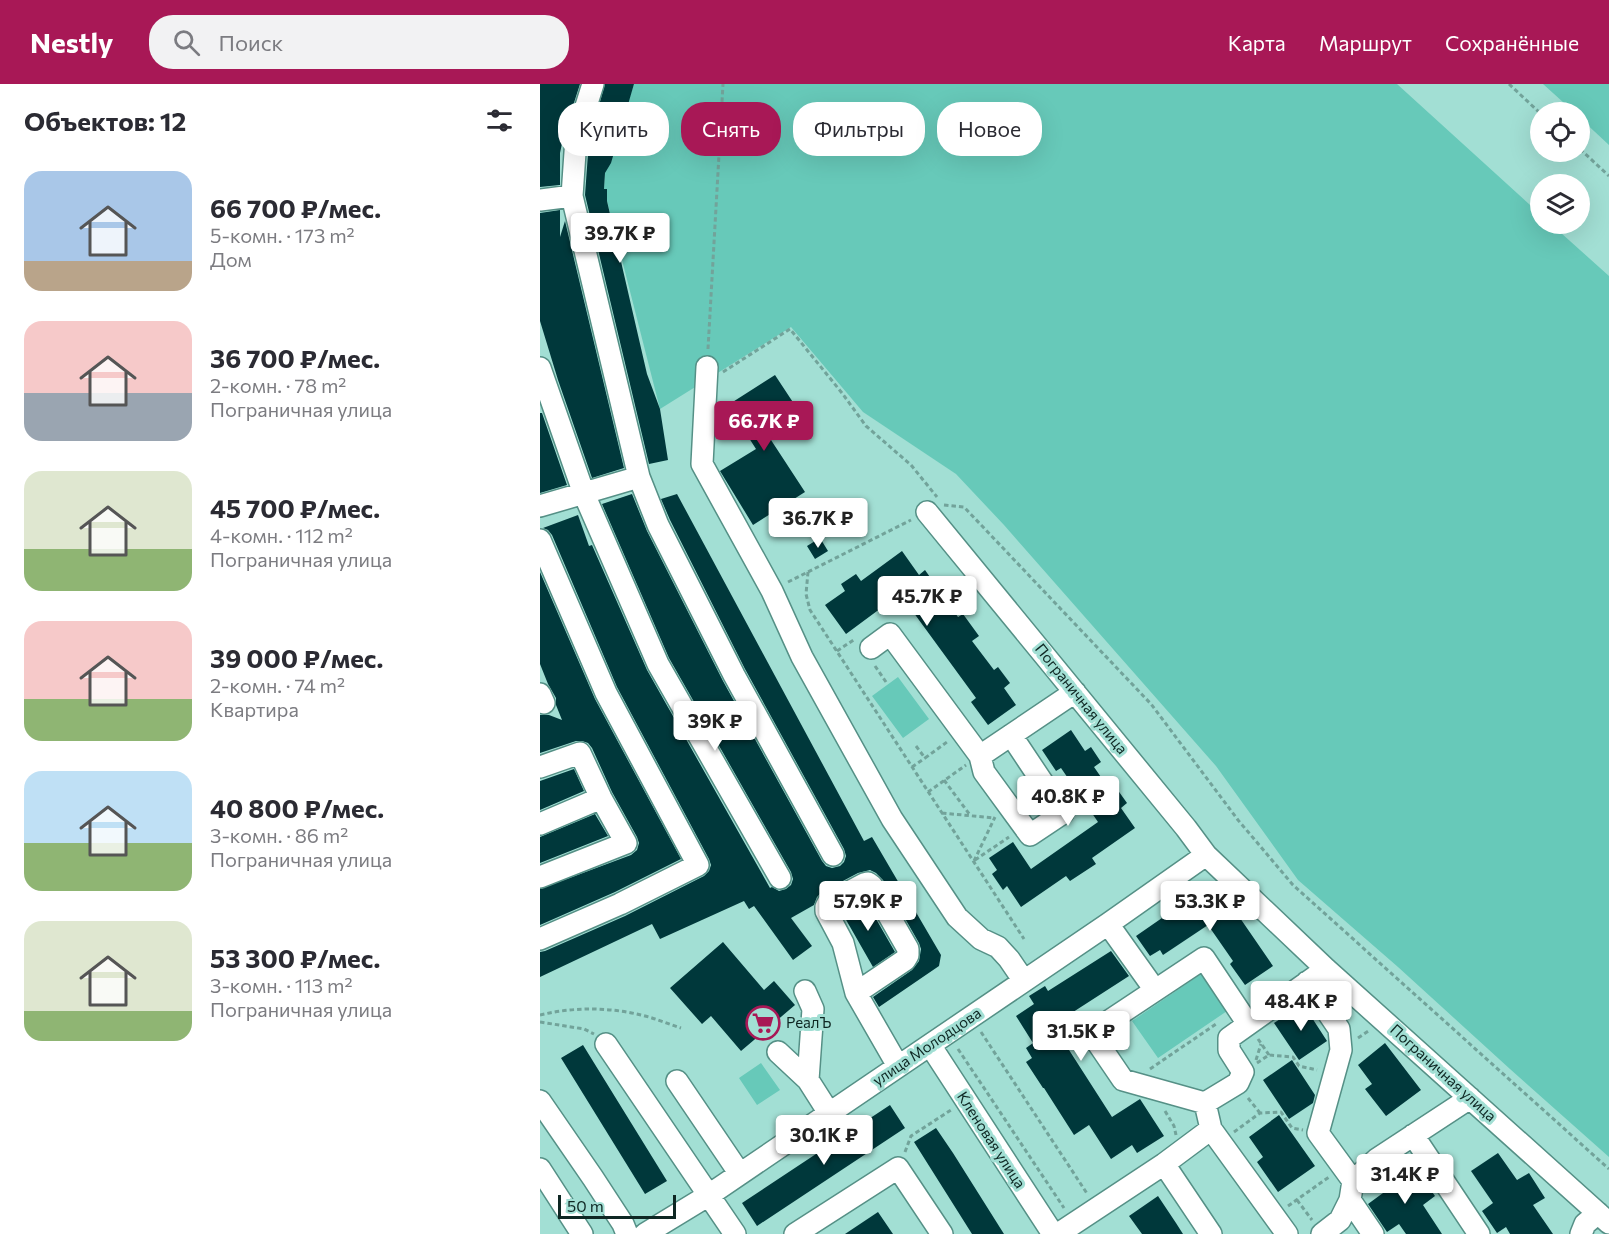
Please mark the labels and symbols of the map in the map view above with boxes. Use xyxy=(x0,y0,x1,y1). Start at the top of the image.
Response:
pin: 39.7K ₽ xyxy=(565,213,675,264)
pin: 66.7K ₽ xyxy=(709,401,819,452)
pin: 36.7K ₽ xyxy=(763,498,873,549)
pin: 45.7K ₽ xyxy=(872,576,982,627)
street label: Пограничная улица xyxy=(1032,640,1132,757)
pin: 39K ₽ xyxy=(673,701,757,752)
pin: 40.8K ₽ xyxy=(1013,776,1123,827)
pin: 57.9K ₽ xyxy=(813,881,923,932)
pin: 53.3K ₽ xyxy=(1155,881,1265,932)
pin: 48.4K ₽ xyxy=(1246,981,1356,1032)
street label: улица Молодцова xyxy=(869,1003,984,1089)
supermarket icon: РеалЪ xyxy=(745,1005,781,1041)
pin: 31.5K ₽ xyxy=(1026,1011,1136,1062)
place label: РеалЪ xyxy=(786,1013,831,1031)
street label: Пограничная улица xyxy=(1387,1020,1500,1125)
street label: Кленовая улица xyxy=(954,1088,1030,1191)
pin: 30.1K ₽ xyxy=(769,1115,879,1166)
pin: 31.4K ₽ xyxy=(1350,1154,1460,1205)
scale bar xyxy=(558,1192,676,1220)

